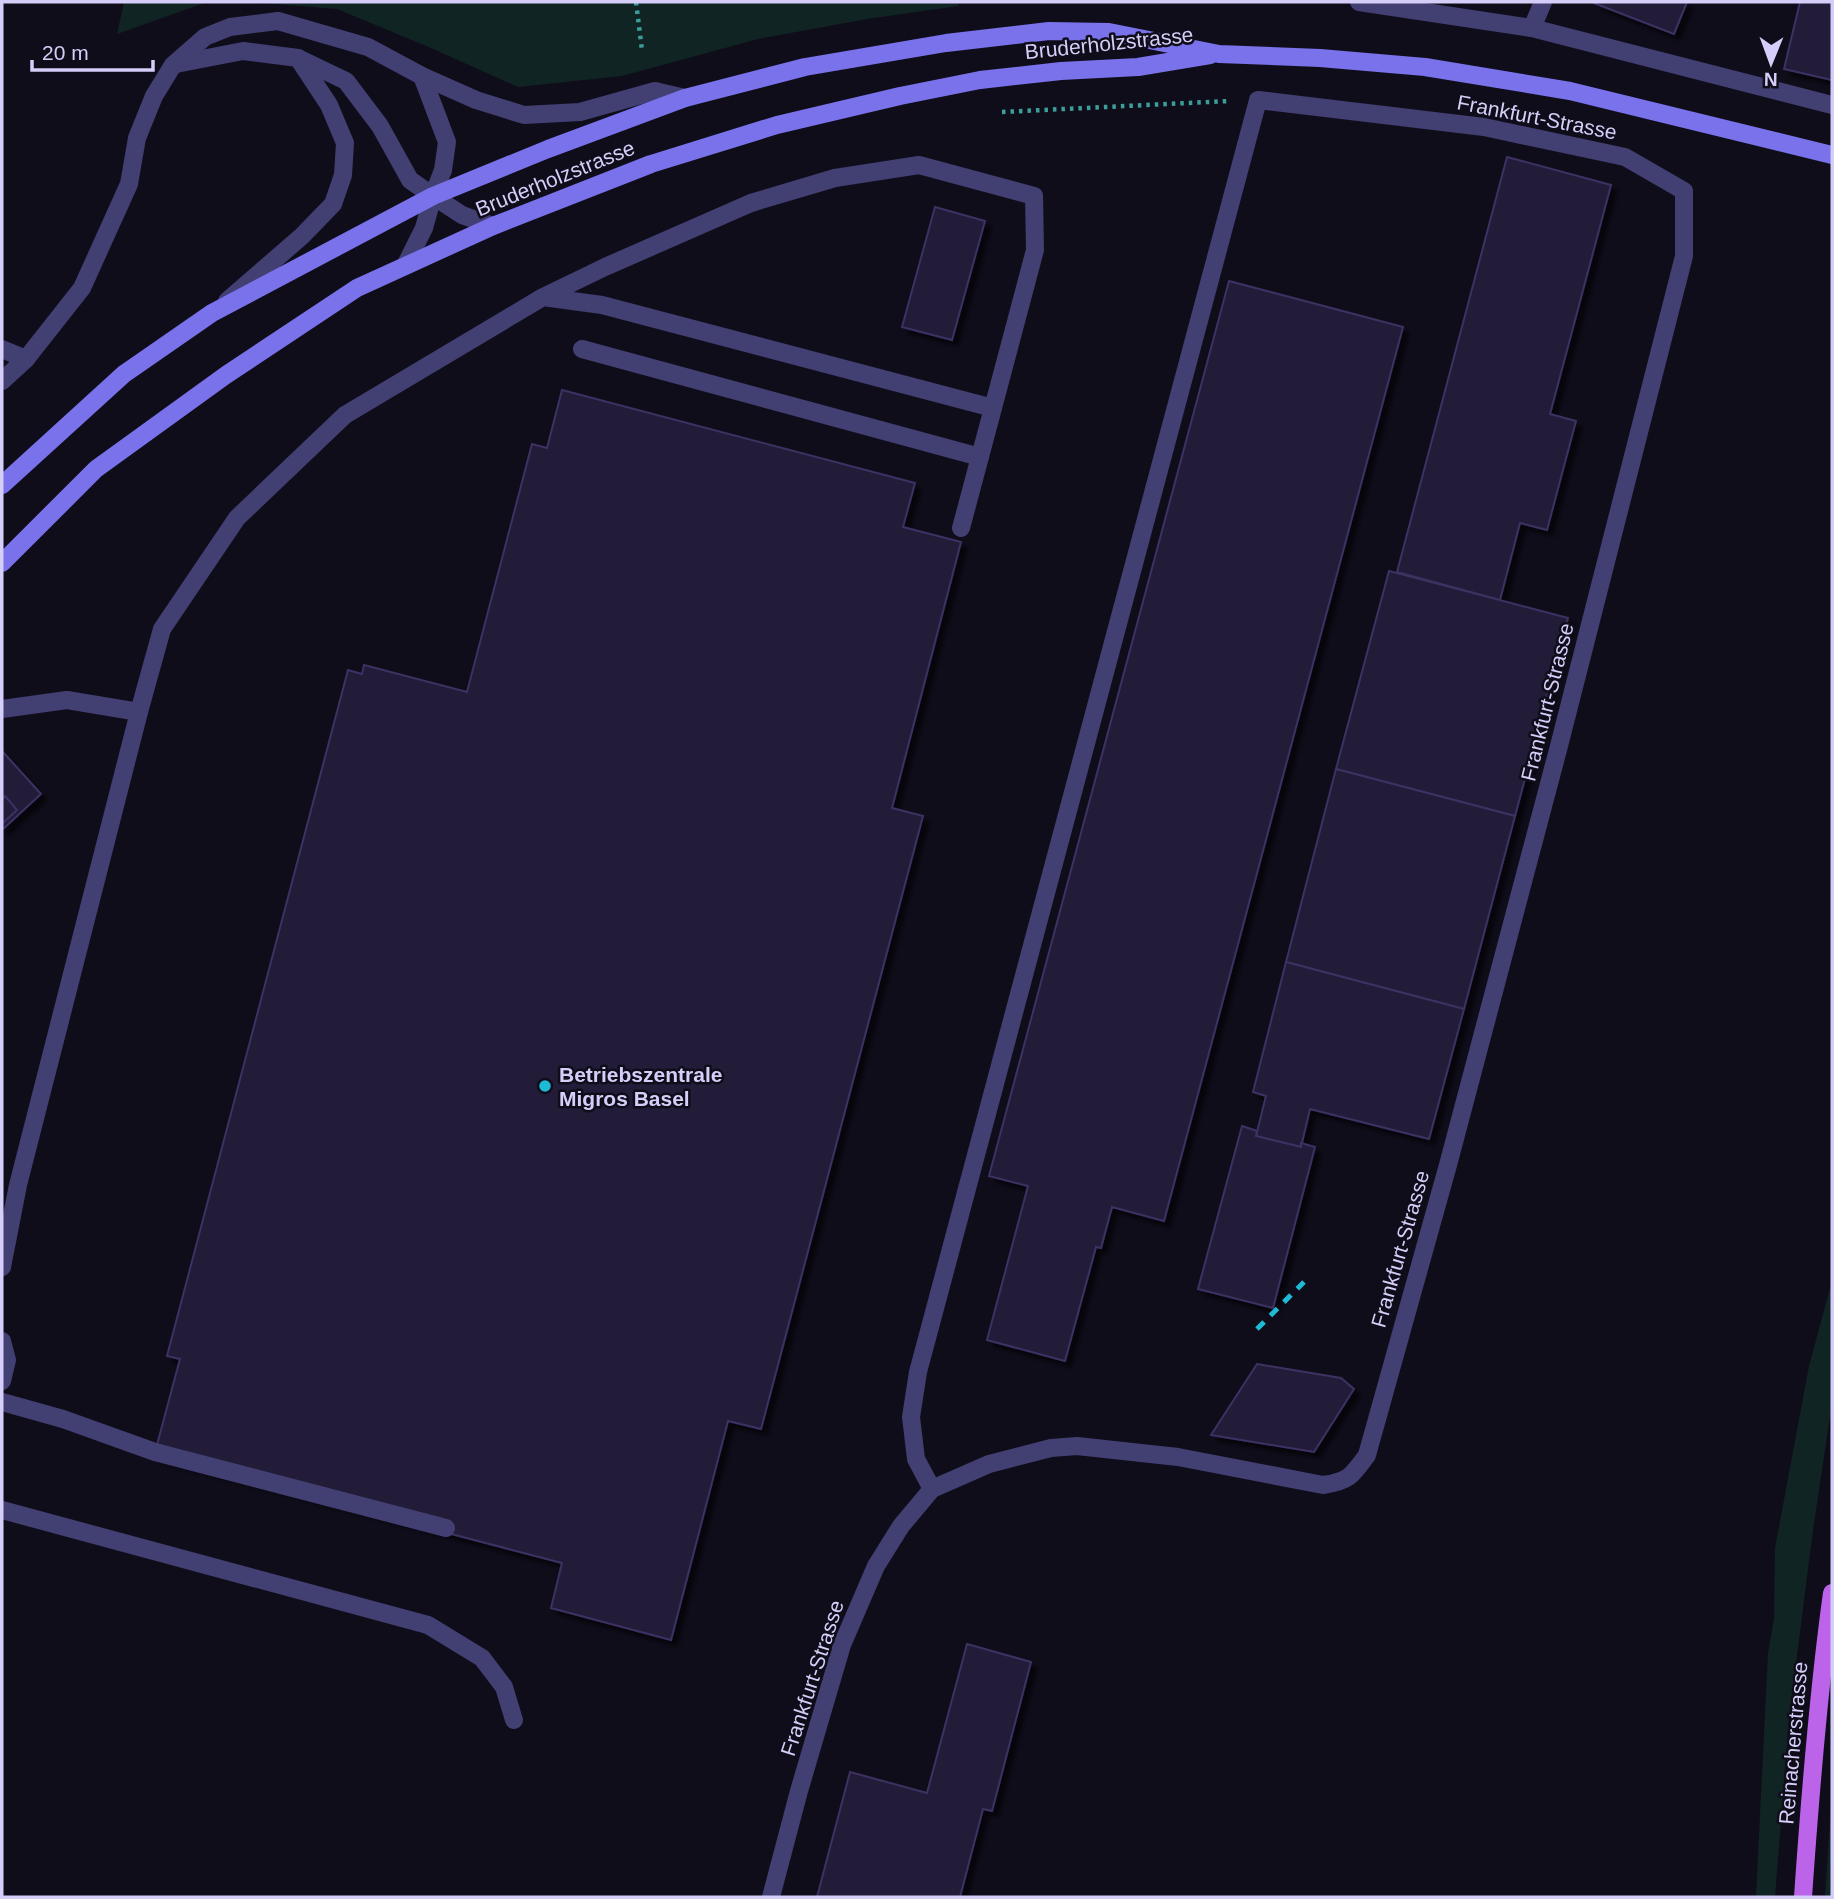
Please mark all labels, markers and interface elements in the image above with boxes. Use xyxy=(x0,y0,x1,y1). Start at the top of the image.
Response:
street label: Bruderholzstrasse xyxy=(1024,23,1194,63)
scale bar xyxy=(32,28,152,72)
north arrow xyxy=(1736,28,1806,98)
text: 20 m xyxy=(42,41,89,64)
text: N xyxy=(1764,69,1778,90)
street label: Frankfurt-Strasse xyxy=(1455,90,1619,144)
street label: Bruderholzstrasse xyxy=(472,136,638,220)
street label: Frankfurt-Strasse xyxy=(1516,621,1578,783)
place label: Betriebszentrale Migros Basel xyxy=(559,1063,722,1110)
marker: Betriebszentrale Migros Basel xyxy=(537,1078,553,1094)
street label: Frankfurt-Strasse xyxy=(1367,1168,1433,1330)
street label: Frankfurt-Strasse xyxy=(776,1597,848,1759)
street label: Reinacherstrasse xyxy=(1774,1661,1812,1825)

